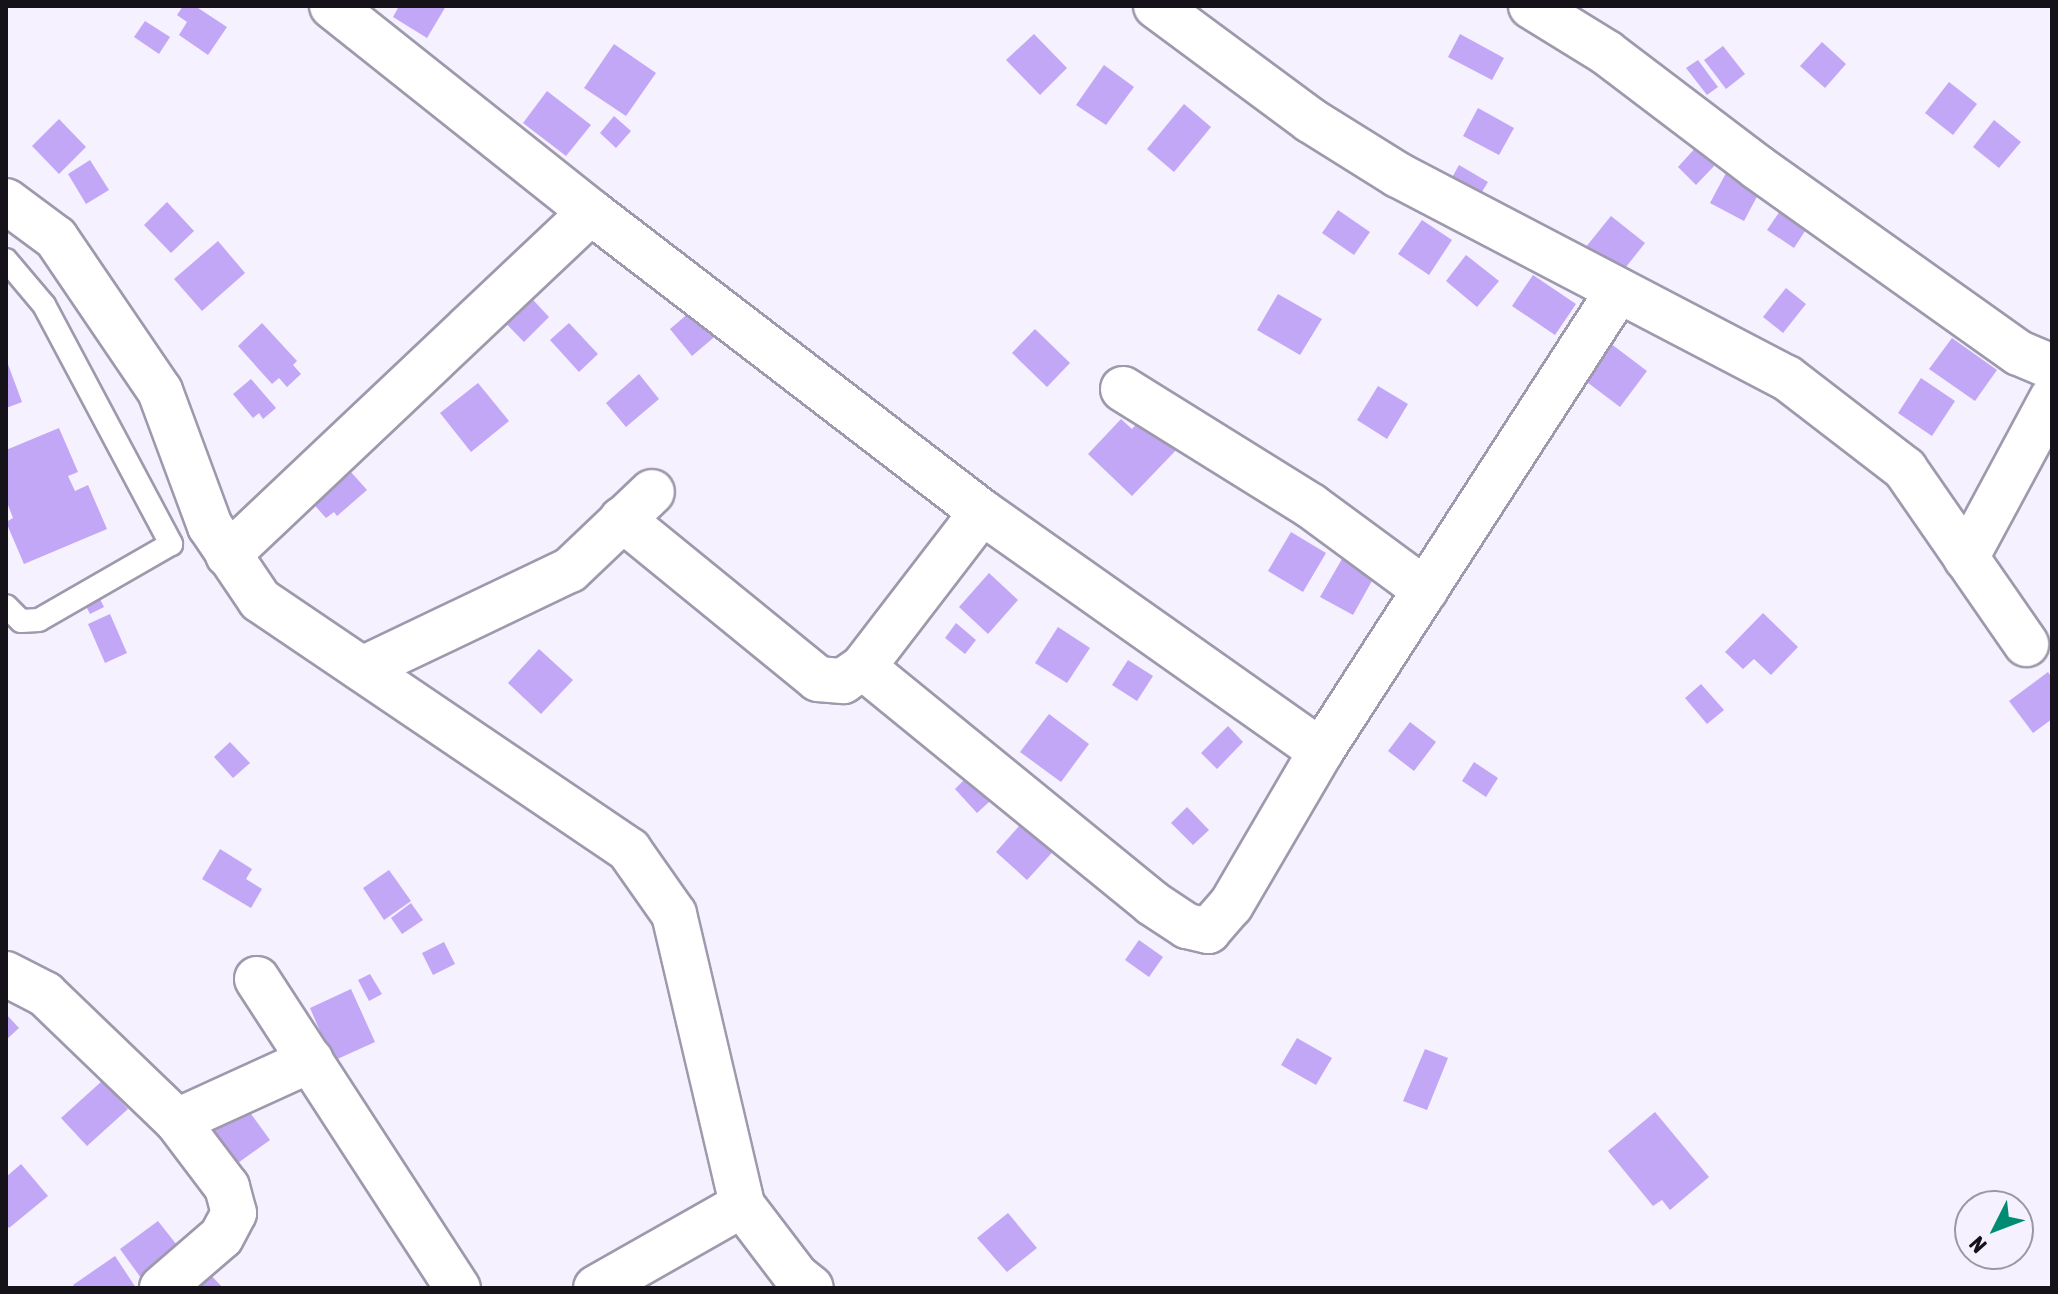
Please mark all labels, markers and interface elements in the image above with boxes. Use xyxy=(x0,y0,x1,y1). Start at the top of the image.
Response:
north arrow xyxy=(1954,1190,2034,1270)
text: N xyxy=(1964,1231,1992,1258)

